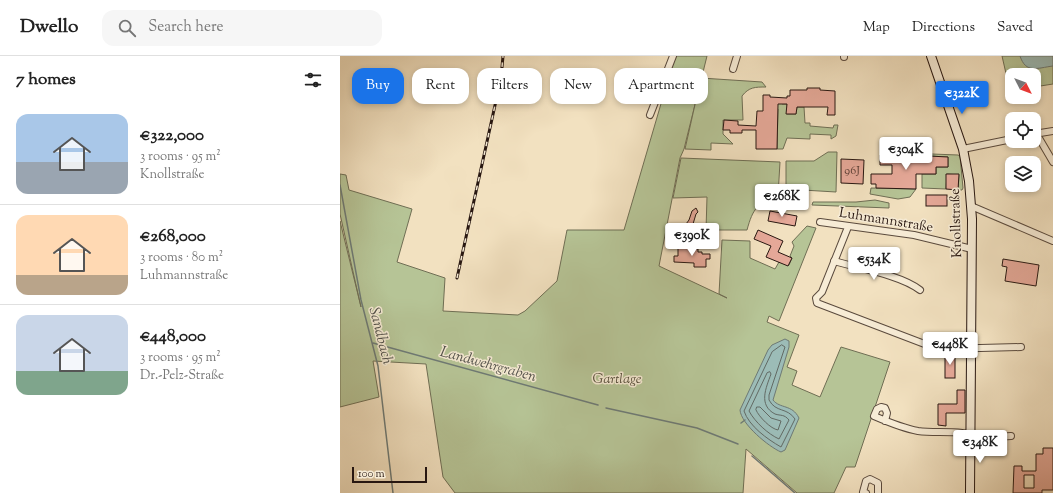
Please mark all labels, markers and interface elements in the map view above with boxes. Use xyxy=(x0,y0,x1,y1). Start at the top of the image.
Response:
search box xyxy=(102,10,382,46)
text: Dwello xyxy=(20,14,78,41)
icon: search xyxy=(116,17,138,39)
text: Search here xyxy=(148,17,224,38)
text: Map xyxy=(863,18,890,38)
text: Directions xyxy=(912,18,975,38)
text: Saved xyxy=(997,18,1033,38)
text: 7 homes xyxy=(16,68,76,92)
chip: Buy xyxy=(352,68,404,104)
chip: Rent xyxy=(412,68,469,104)
chip: Filters xyxy=(477,68,542,104)
chip: New xyxy=(550,68,606,104)
chip: Apartment xyxy=(614,68,708,104)
north arrow xyxy=(1005,68,1041,104)
map controls xyxy=(1005,68,1041,192)
icon: filters xyxy=(302,69,324,91)
pin: €322K xyxy=(934,81,990,115)
text: €322K xyxy=(945,85,979,103)
button: locate xyxy=(1005,112,1041,148)
text: €322,000 xyxy=(140,124,204,148)
icon: home xyxy=(48,130,96,178)
pin: €304K xyxy=(878,137,934,171)
text: €304K xyxy=(888,141,924,159)
text: 3 rooms · 95 m² xyxy=(140,148,221,166)
button: layers xyxy=(1005,156,1041,192)
house number: 96J xyxy=(844,162,860,180)
text: Knollstraße xyxy=(140,166,205,184)
pin: €268K xyxy=(754,184,810,218)
text: €268K xyxy=(764,188,800,206)
street label: Knollstraße xyxy=(946,188,968,258)
street label: Luhmannstraße xyxy=(837,204,935,238)
pin: €390K xyxy=(664,223,720,257)
text: €268,000 xyxy=(140,225,206,249)
text: €390K xyxy=(674,227,710,245)
icon: home xyxy=(48,231,96,279)
pin: €534K xyxy=(846,247,902,281)
text: 3 rooms · 80 m² xyxy=(140,249,223,267)
text: €534K xyxy=(857,251,891,269)
text: Luhmannstraße xyxy=(140,267,228,285)
water label: Sandbach xyxy=(363,305,397,367)
text: €448,000 xyxy=(140,325,206,349)
icon: home xyxy=(48,331,96,379)
pin: €448K xyxy=(922,332,978,366)
text: €448K xyxy=(932,336,968,354)
water label: Landwehrgraben xyxy=(437,342,539,388)
text: 3 rooms · 95 m² xyxy=(140,349,221,367)
text: Dr.-Pelz-Straße xyxy=(140,367,224,385)
park label: Gartlage xyxy=(593,370,642,390)
pin: €348K xyxy=(952,430,1008,464)
text: €348K xyxy=(962,434,998,452)
scale bar xyxy=(352,465,427,484)
text: 100 m xyxy=(358,466,385,482)

